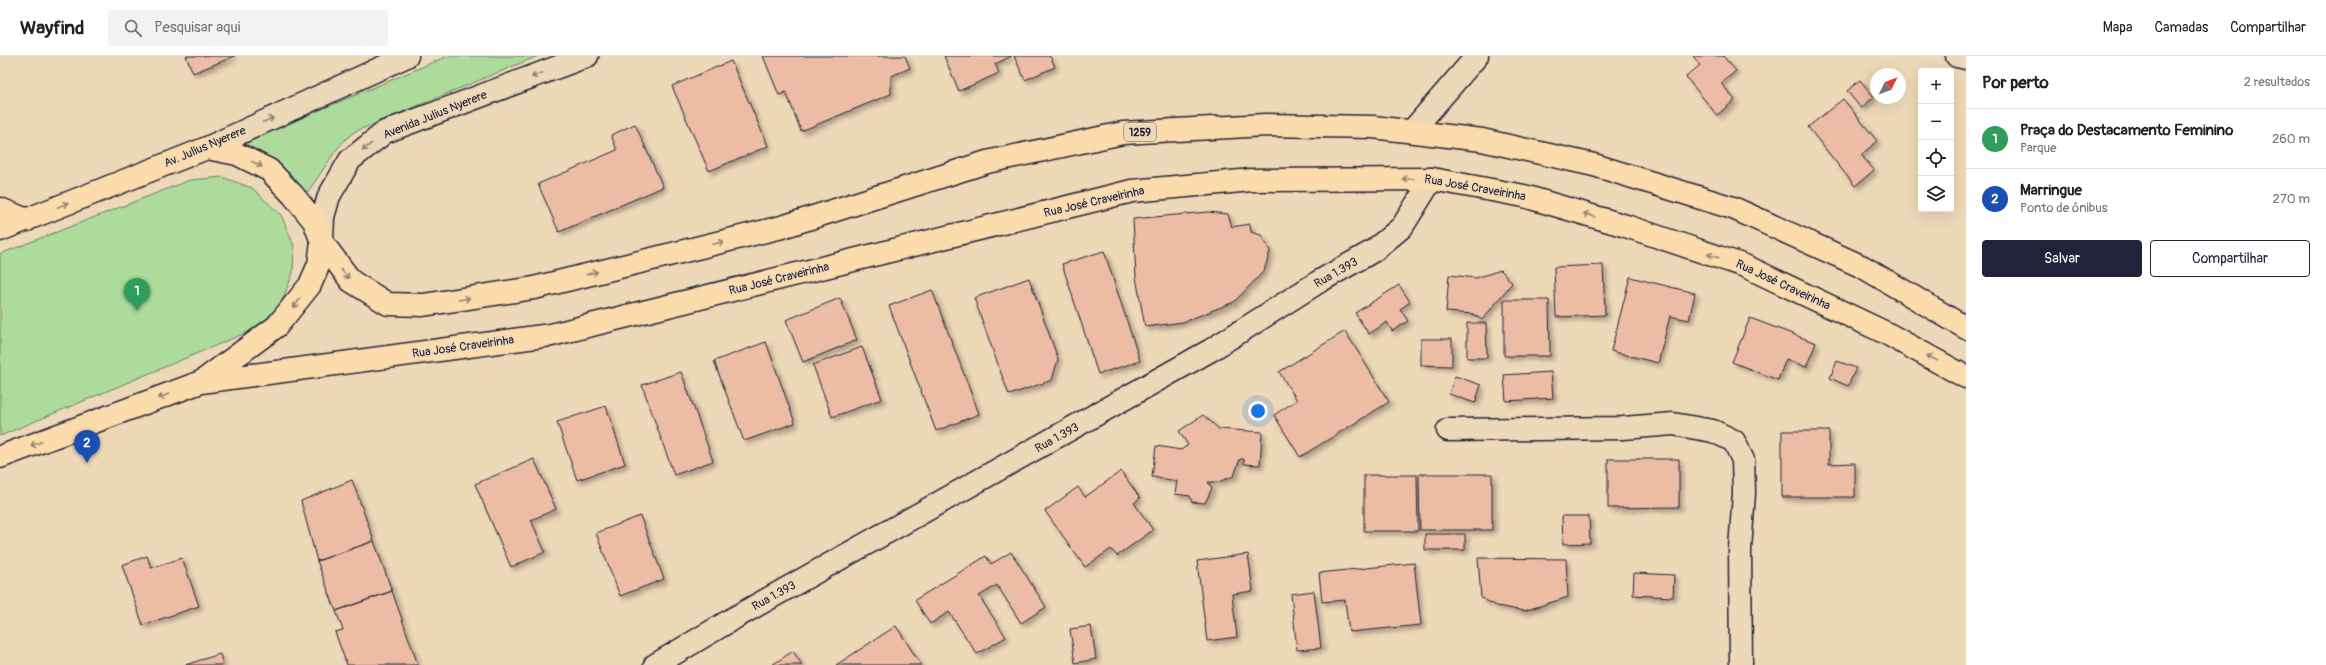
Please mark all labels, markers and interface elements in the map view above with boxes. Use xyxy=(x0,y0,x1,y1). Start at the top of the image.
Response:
search box xyxy=(108,10,388,46)
text: Wayfind xyxy=(20,16,84,40)
icon: search xyxy=(122,17,144,39)
text: Pesquisar aqui xyxy=(154,18,240,37)
text: Mapa xyxy=(2103,19,2132,36)
text: Camadas xyxy=(2154,19,2208,36)
text: Compartilhar xyxy=(2230,19,2306,36)
north arrow xyxy=(1870,68,1906,104)
map controls xyxy=(1918,68,1954,212)
button: + xyxy=(1918,68,1954,104)
one-way arrow xyxy=(531,71,543,79)
text: Por perto xyxy=(1982,72,2049,93)
text: 2 resultados xyxy=(2244,74,2310,90)
street label: Avenida Julius Nyerere xyxy=(381,87,489,143)
button: − xyxy=(1918,104,1954,140)
one-way arrow xyxy=(262,116,274,123)
text: Praça do Destacamento Feminino xyxy=(2020,121,2233,140)
street label: Av. Julius Nyerere xyxy=(162,123,248,171)
road number: 1259 xyxy=(1124,123,1156,141)
text: 1 xyxy=(1992,131,1998,147)
text: 260 m xyxy=(2272,131,2310,147)
button: locate xyxy=(1918,140,1954,176)
text: Parque xyxy=(2020,140,2056,156)
one-way arrow xyxy=(361,143,372,151)
one-way arrow xyxy=(251,161,263,168)
street label: Rua José Craveirinha xyxy=(1423,172,1527,204)
one-way arrow xyxy=(1402,175,1415,183)
button: layers xyxy=(1918,176,1954,212)
text: Marringue xyxy=(2020,181,2082,200)
street label: Rua José Craveirinha xyxy=(1042,183,1146,221)
text: 2 xyxy=(1991,191,1999,207)
text: 270 m xyxy=(2273,191,2310,207)
text: Ponto de ônibus xyxy=(2020,200,2108,216)
one-way arrow xyxy=(56,201,68,209)
one-way arrow xyxy=(1583,211,1595,219)
one-way arrow xyxy=(711,238,724,246)
button: Salvar xyxy=(1982,240,2142,277)
button: Compartilhar xyxy=(2150,240,2310,277)
one-way arrow xyxy=(1707,251,1719,259)
street label: Rua 1.393 xyxy=(1311,254,1361,292)
street label: Rua José Craveirinha xyxy=(1733,256,1833,314)
street label: Rua José Craveirinha xyxy=(727,259,831,299)
one-way arrow xyxy=(340,268,349,279)
one-way arrow xyxy=(585,269,598,277)
pin: 1 xyxy=(124,278,150,311)
one-way arrow xyxy=(457,295,470,303)
one-way arrow xyxy=(293,297,301,308)
street label: Rua José Craveirinha xyxy=(411,332,515,362)
one-way arrow xyxy=(1926,354,1938,361)
one-way arrow xyxy=(158,392,170,400)
your location xyxy=(1248,401,1268,421)
street label: Rua 1.393 xyxy=(1032,420,1082,456)
pin: 2 xyxy=(74,430,100,463)
one-way arrow xyxy=(30,440,42,448)
street label: Rua 1.393 xyxy=(749,578,799,614)

